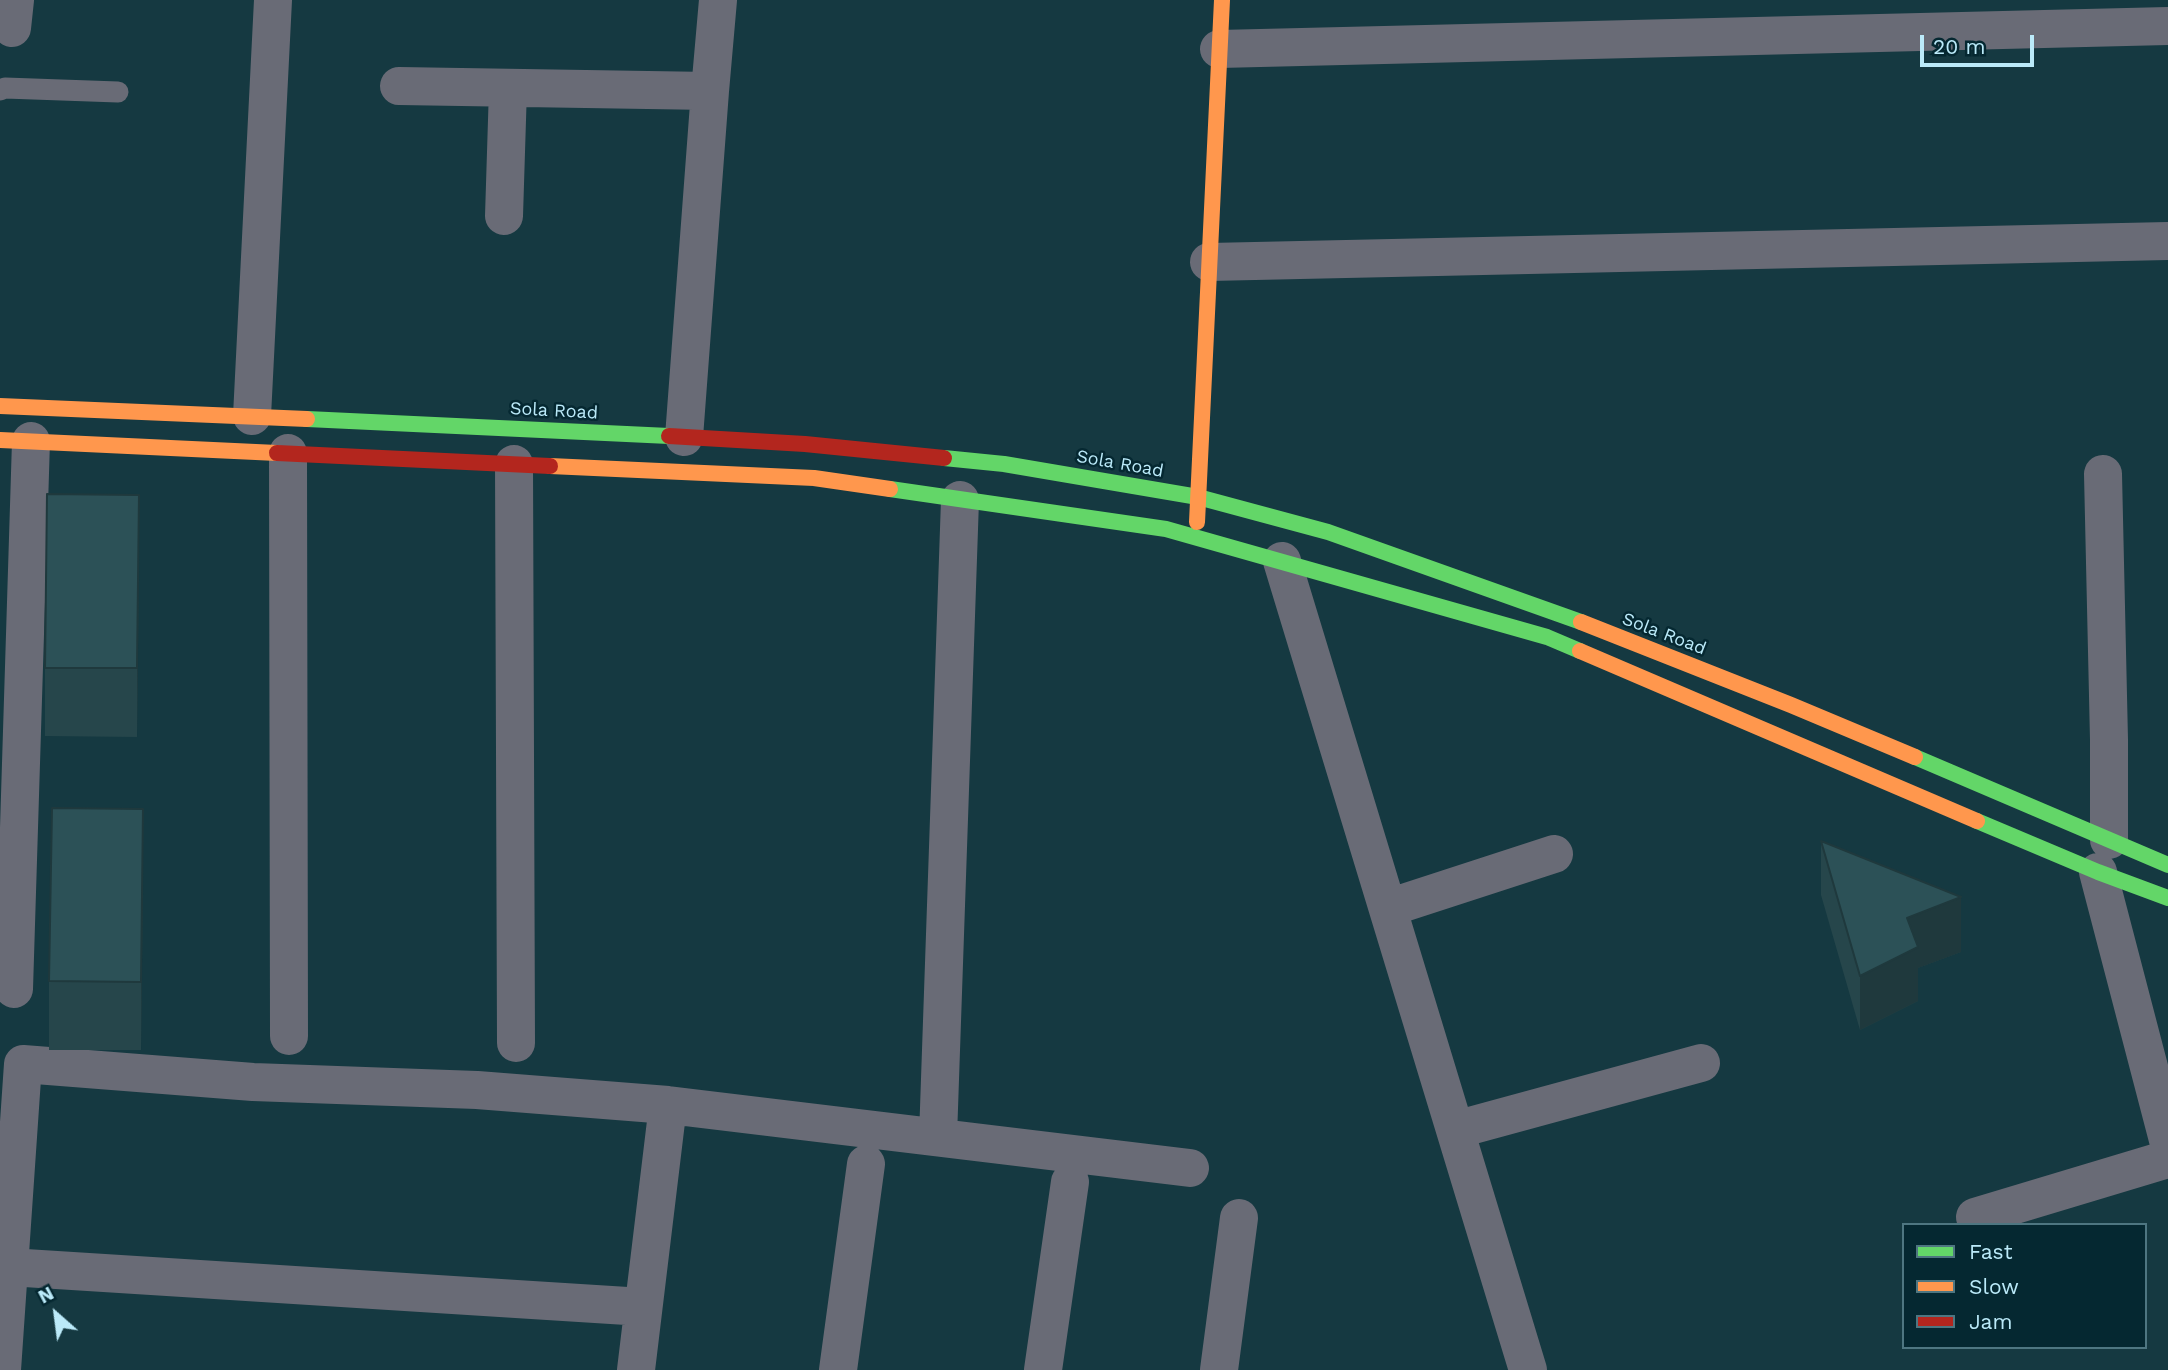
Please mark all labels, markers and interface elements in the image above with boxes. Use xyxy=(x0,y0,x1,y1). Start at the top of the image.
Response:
scale bar xyxy=(1923,21,2037,65)
text: 20 m xyxy=(1933,34,1985,59)
street label: Sola Road xyxy=(509,398,599,424)
street label: Sola Road xyxy=(1075,446,1165,482)
street label: Sola Road xyxy=(1619,608,1709,660)
legend xyxy=(1902,1223,2147,1349)
text: Fast xyxy=(1969,1239,2013,1264)
text: Slow xyxy=(1969,1274,2019,1299)
north arrow xyxy=(21,1279,91,1349)
text: N xyxy=(34,1282,58,1308)
text: Jam xyxy=(1969,1309,2012,1334)

